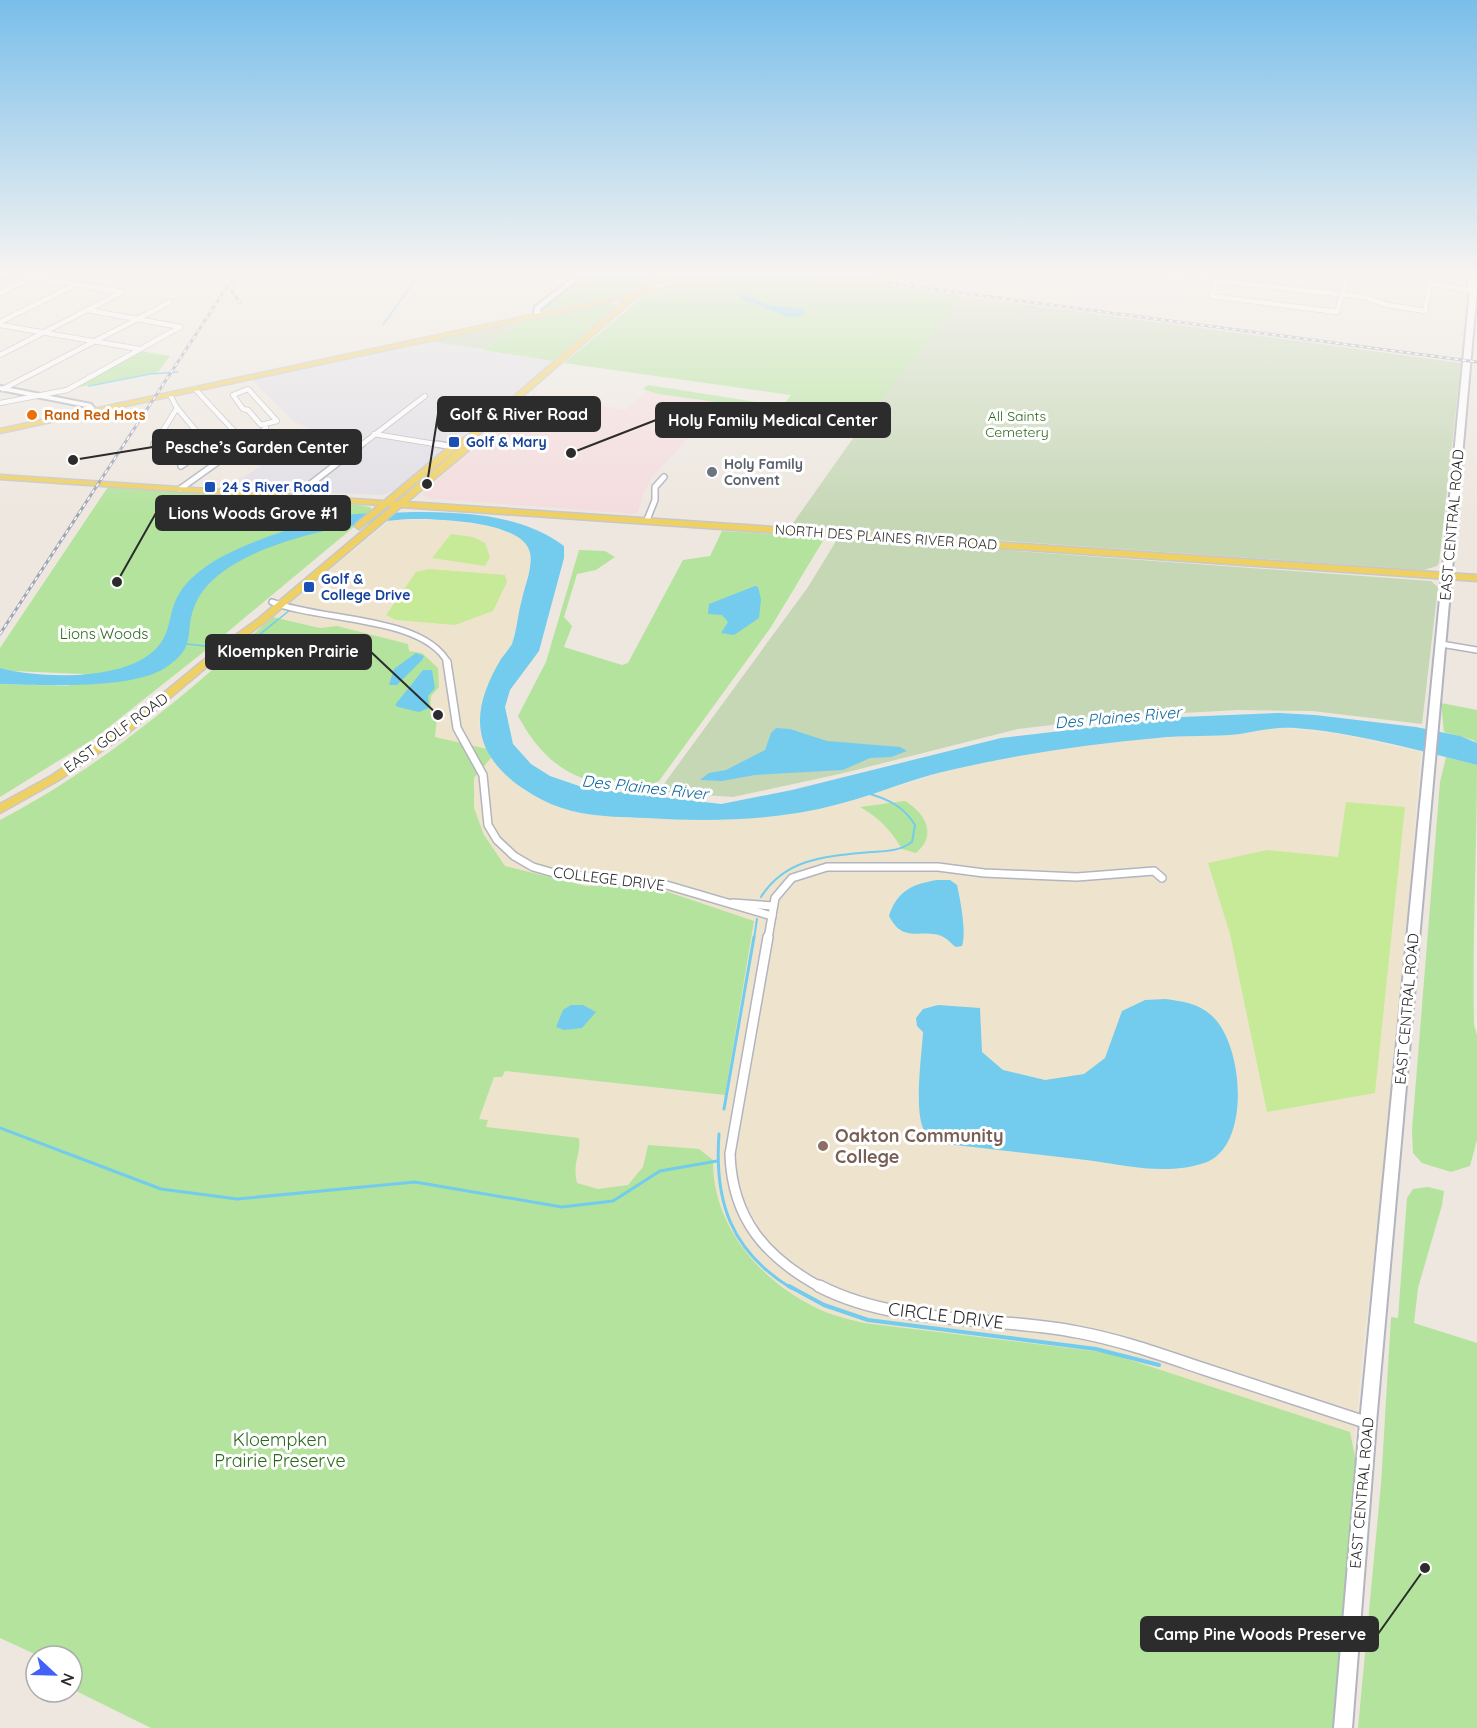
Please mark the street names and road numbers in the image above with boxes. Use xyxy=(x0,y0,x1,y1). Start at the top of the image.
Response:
street label: EAST CENTRAL ROAD xyxy=(1435,448,1468,601)
street label: NORTH DES PLAINES RIVER ROAD xyxy=(774,520,998,554)
street label: EAST GOLF ROAD xyxy=(60,688,172,777)
street label: COLLEGE DRIVE xyxy=(552,862,666,895)
street label: EAST CENTRAL ROAD xyxy=(1390,932,1423,1085)
street label: CIRCLE DRIVE xyxy=(887,1297,1005,1334)
street label: EAST CENTRAL ROAD xyxy=(1345,1416,1378,1569)

